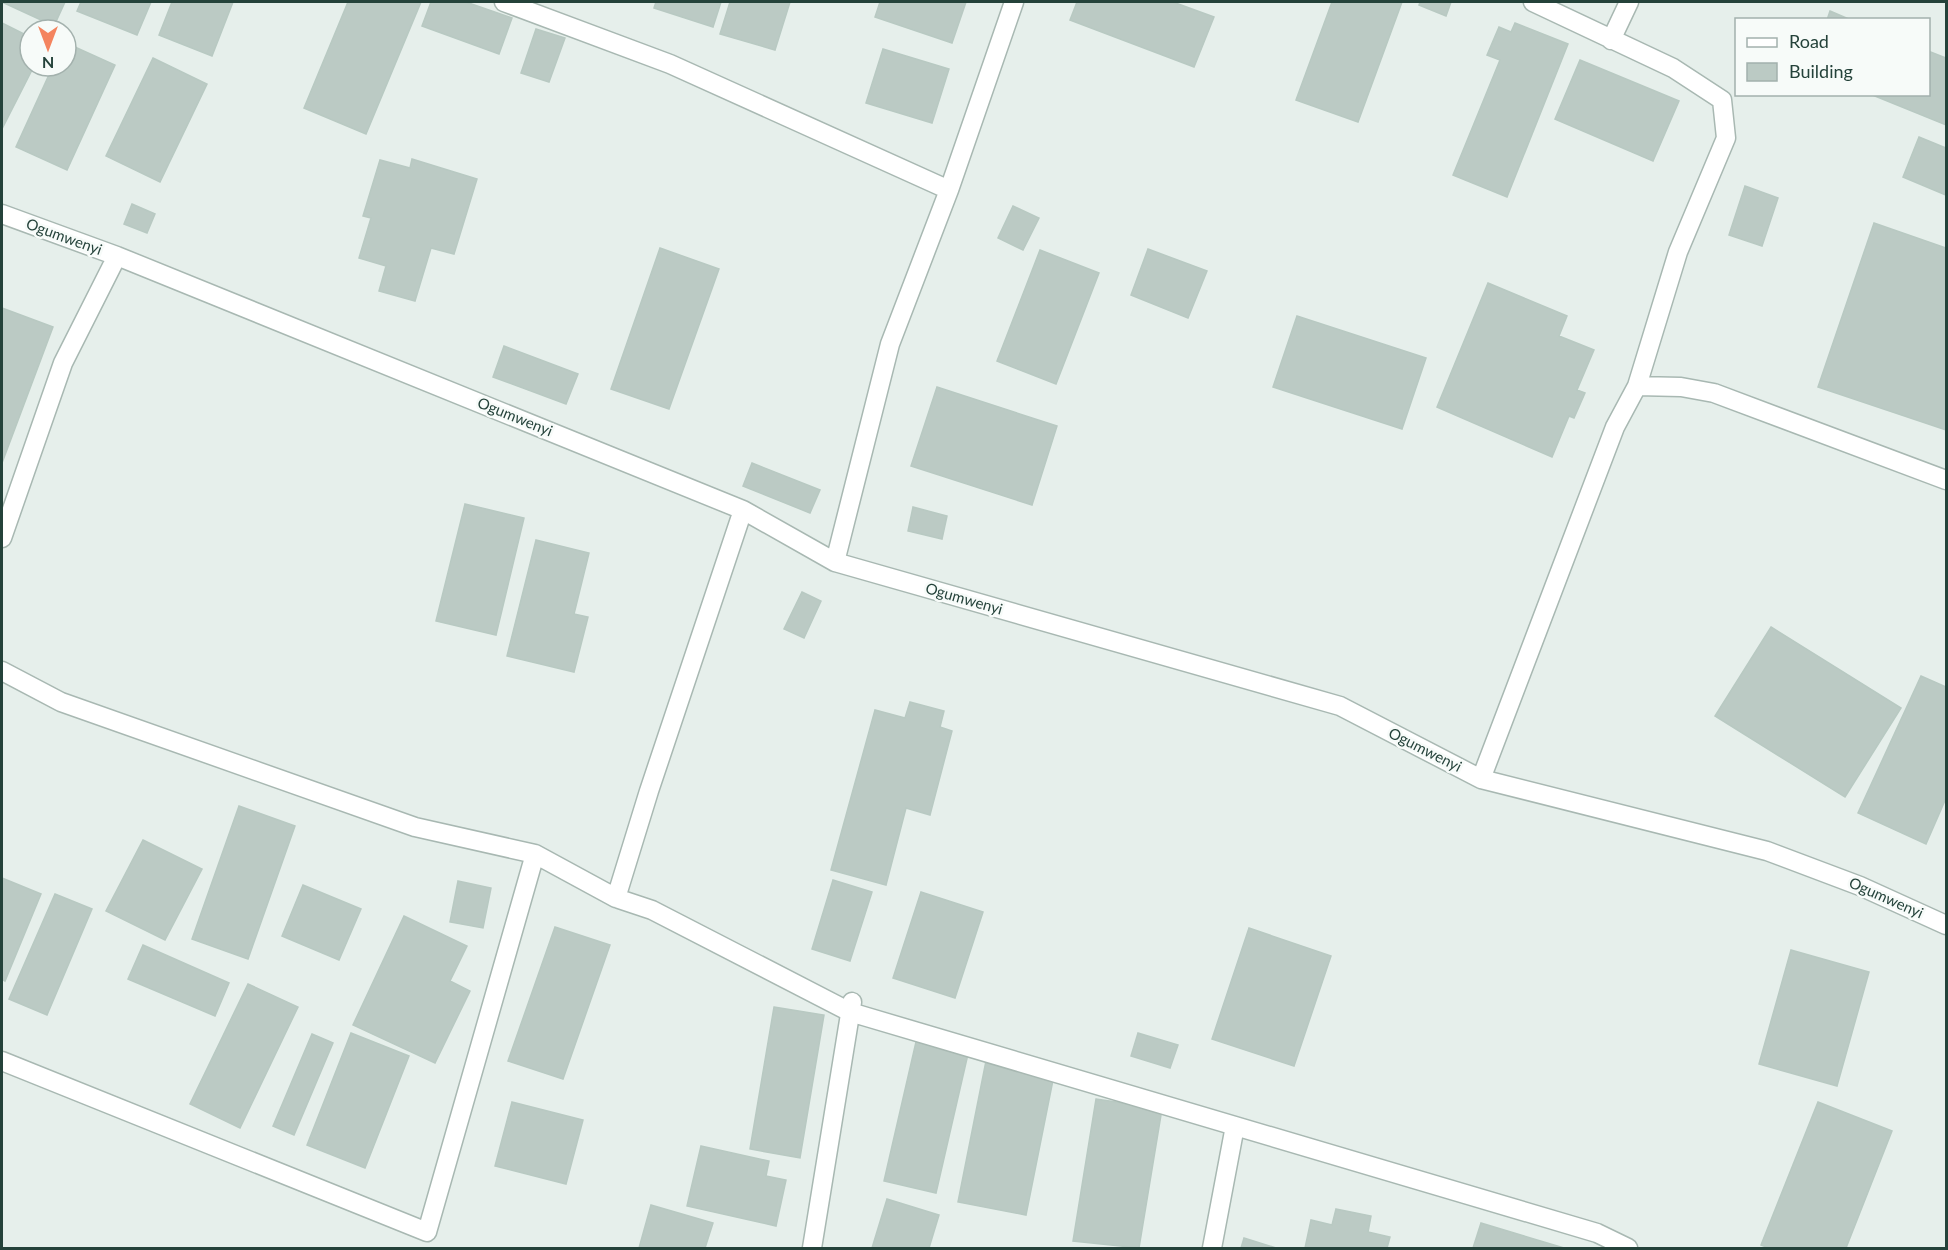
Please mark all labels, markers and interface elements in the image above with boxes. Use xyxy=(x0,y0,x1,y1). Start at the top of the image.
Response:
north arrow xyxy=(18,18,78,78)
legend xyxy=(1735,18,1930,96)
text: Road xyxy=(1789,30,1829,52)
text: N xyxy=(42,54,54,73)
text: Building xyxy=(1789,60,1853,82)
street label: Ogumwenyi xyxy=(24,214,105,258)
street label: Ogumwenyi xyxy=(475,393,556,439)
street label: Ogumwenyi xyxy=(924,578,1005,618)
street label: Ogumwenyi xyxy=(1386,723,1465,775)
street label: Ogumwenyi xyxy=(1846,873,1926,921)

